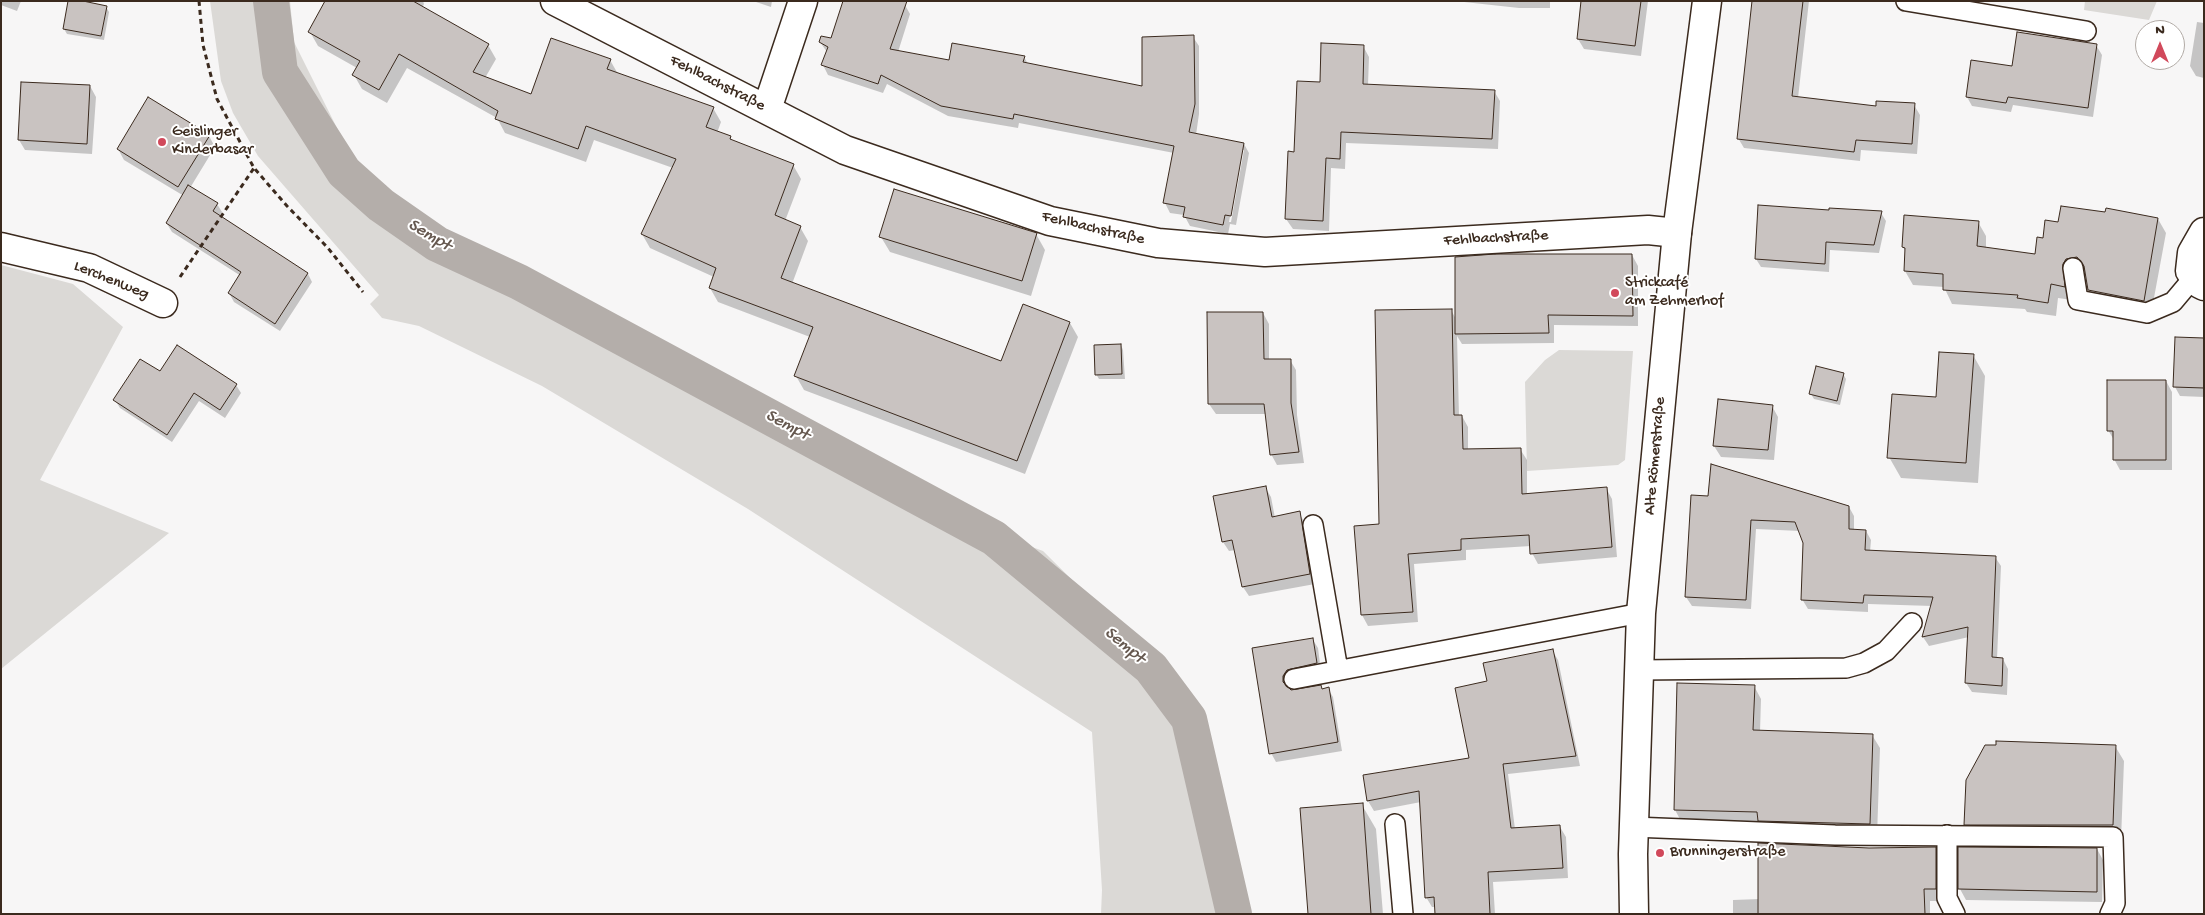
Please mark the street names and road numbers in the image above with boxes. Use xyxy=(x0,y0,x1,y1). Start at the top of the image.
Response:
street label: Fehlbachstraße xyxy=(666,52,768,116)
street label: Fehlbachstraße xyxy=(1040,208,1146,250)
street label: Fehlbachstraße xyxy=(1443,227,1549,251)
street label: Lerchenweg xyxy=(71,257,151,305)
street label: Alte Römerstraße xyxy=(1641,396,1671,516)

